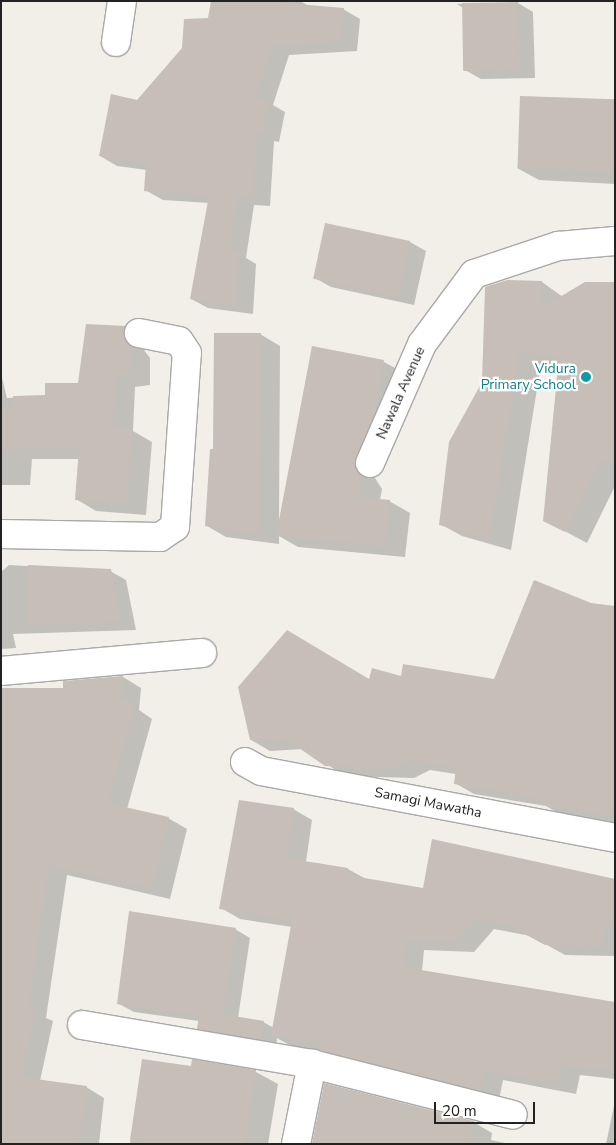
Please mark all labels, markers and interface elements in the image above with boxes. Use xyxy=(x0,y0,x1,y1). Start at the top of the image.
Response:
street label: Nawala Avenue xyxy=(373,344,429,442)
place label: Vidura Primary School xyxy=(481,361,576,394)
marker: Vidura Primary School xyxy=(580,371,592,383)
street label: Samagi Mawatha xyxy=(373,784,483,822)
scale bar xyxy=(436,1092,537,1124)
text: 20 m xyxy=(442,1101,477,1121)

